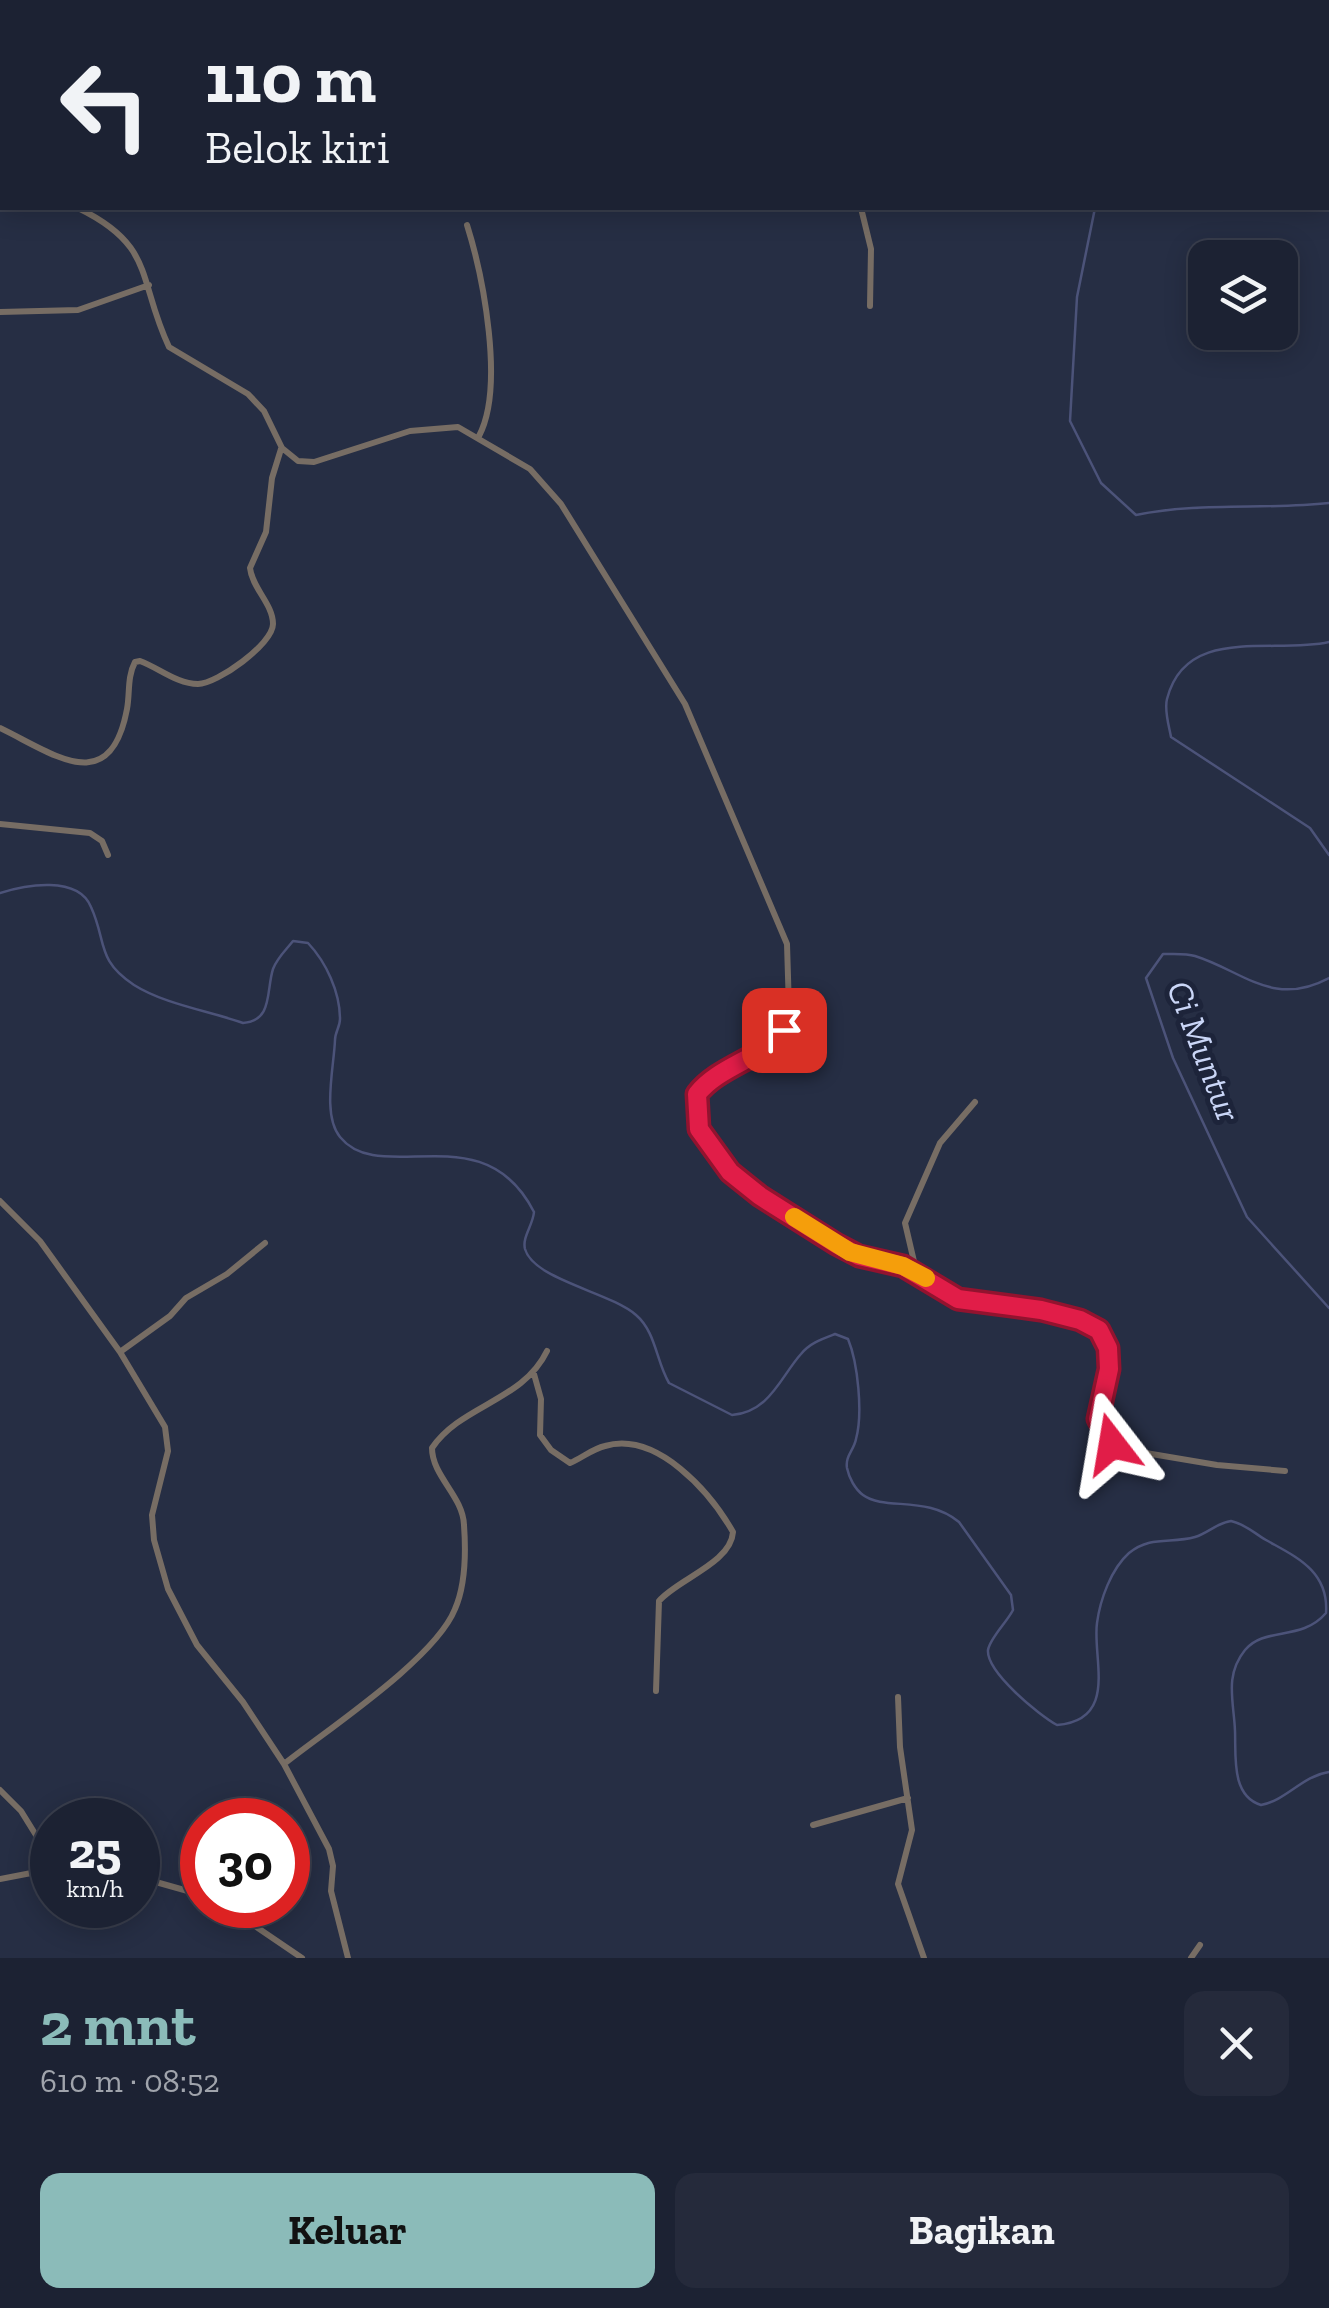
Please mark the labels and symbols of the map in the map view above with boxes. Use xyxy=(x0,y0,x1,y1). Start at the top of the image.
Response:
water label: Ci Muntur xyxy=(1158,975,1250,1128)
pin xyxy=(742,988,827,1073)
position arrow xyxy=(1060,1392,1164,1496)
speed limit sign: 30 xyxy=(180,1798,310,1928)

